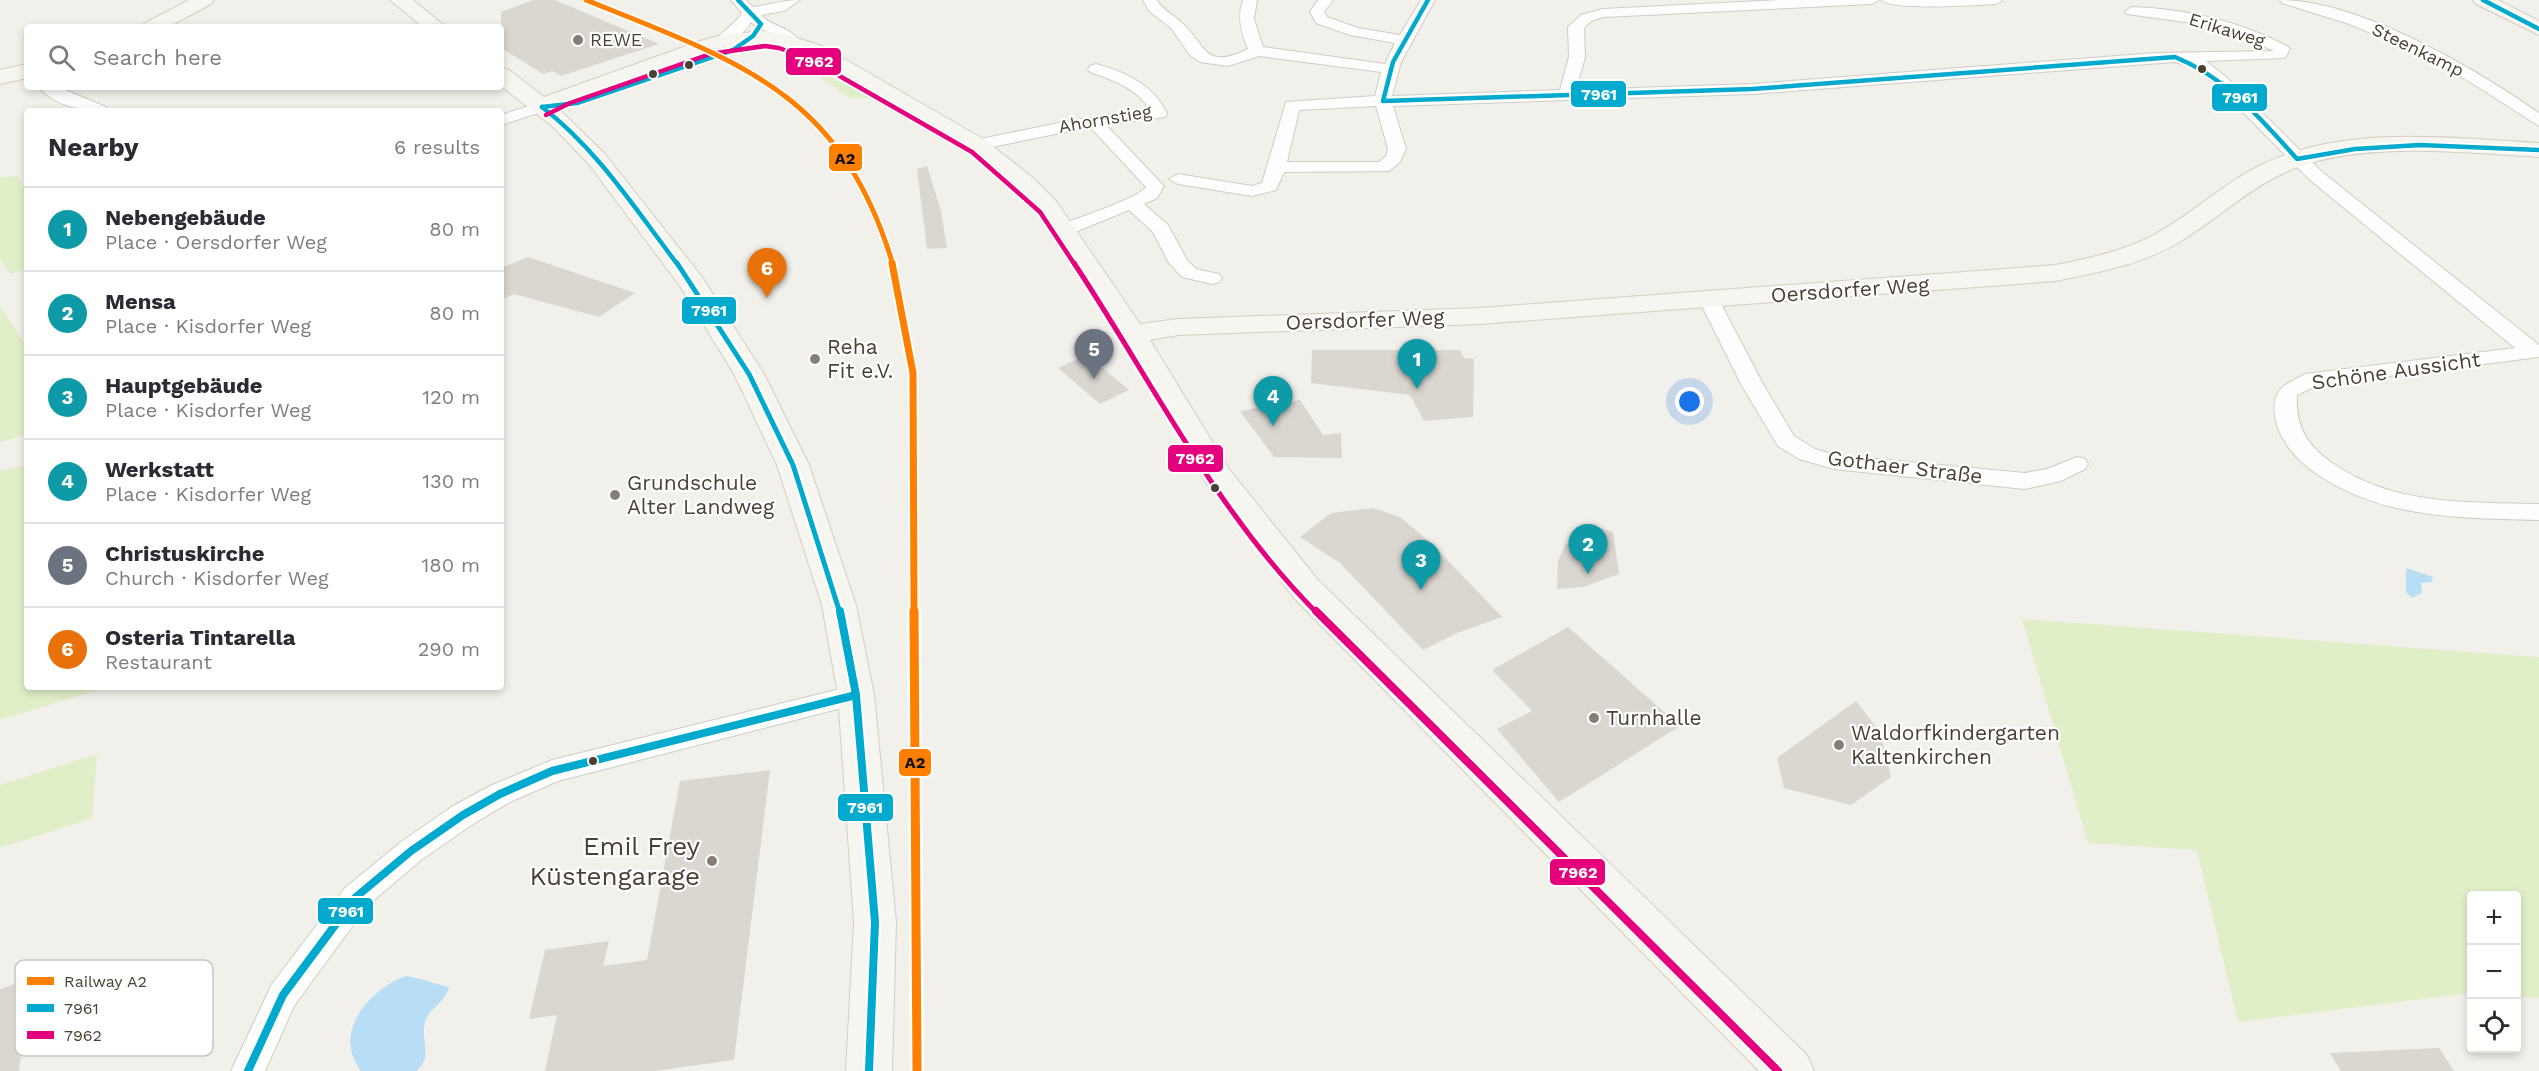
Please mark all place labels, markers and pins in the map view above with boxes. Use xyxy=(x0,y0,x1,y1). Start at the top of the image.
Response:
place label: REWE xyxy=(590,29,642,50)
marker: REWE xyxy=(571,33,585,47)
unlabelled marker xyxy=(683,59,695,71)
unlabelled marker xyxy=(2196,63,2208,75)
unlabelled marker xyxy=(647,68,659,80)
pin: 6 xyxy=(748,248,786,298)
pin: 5 xyxy=(1074,330,1114,379)
place label: Reha Fit e.V. xyxy=(827,334,893,383)
pin: 1 xyxy=(1398,340,1436,389)
marker: Reha Fit e.V. xyxy=(808,352,822,366)
pin: 4 xyxy=(1254,376,1292,426)
place label: Grundschule Alter Landweg xyxy=(627,470,775,519)
unlabelled marker xyxy=(1209,482,1221,494)
marker: Grundschule Alter Landweg xyxy=(608,488,622,502)
pin: 2 xyxy=(1568,524,1608,574)
pin: 3 xyxy=(1402,540,1440,590)
place label: Turnhalle xyxy=(1606,705,1702,730)
marker: Turnhalle xyxy=(1587,711,1601,725)
place label: Waldorfkindergarten Kaltenkirchen xyxy=(1851,720,2060,769)
marker: Waldorfkindergarten Kaltenkirchen xyxy=(1832,738,1846,752)
unlabelled marker xyxy=(587,755,599,767)
place label: Emil Frey Küstengarage xyxy=(530,831,701,891)
marker: Emil Frey Küstengarage xyxy=(705,854,719,868)

